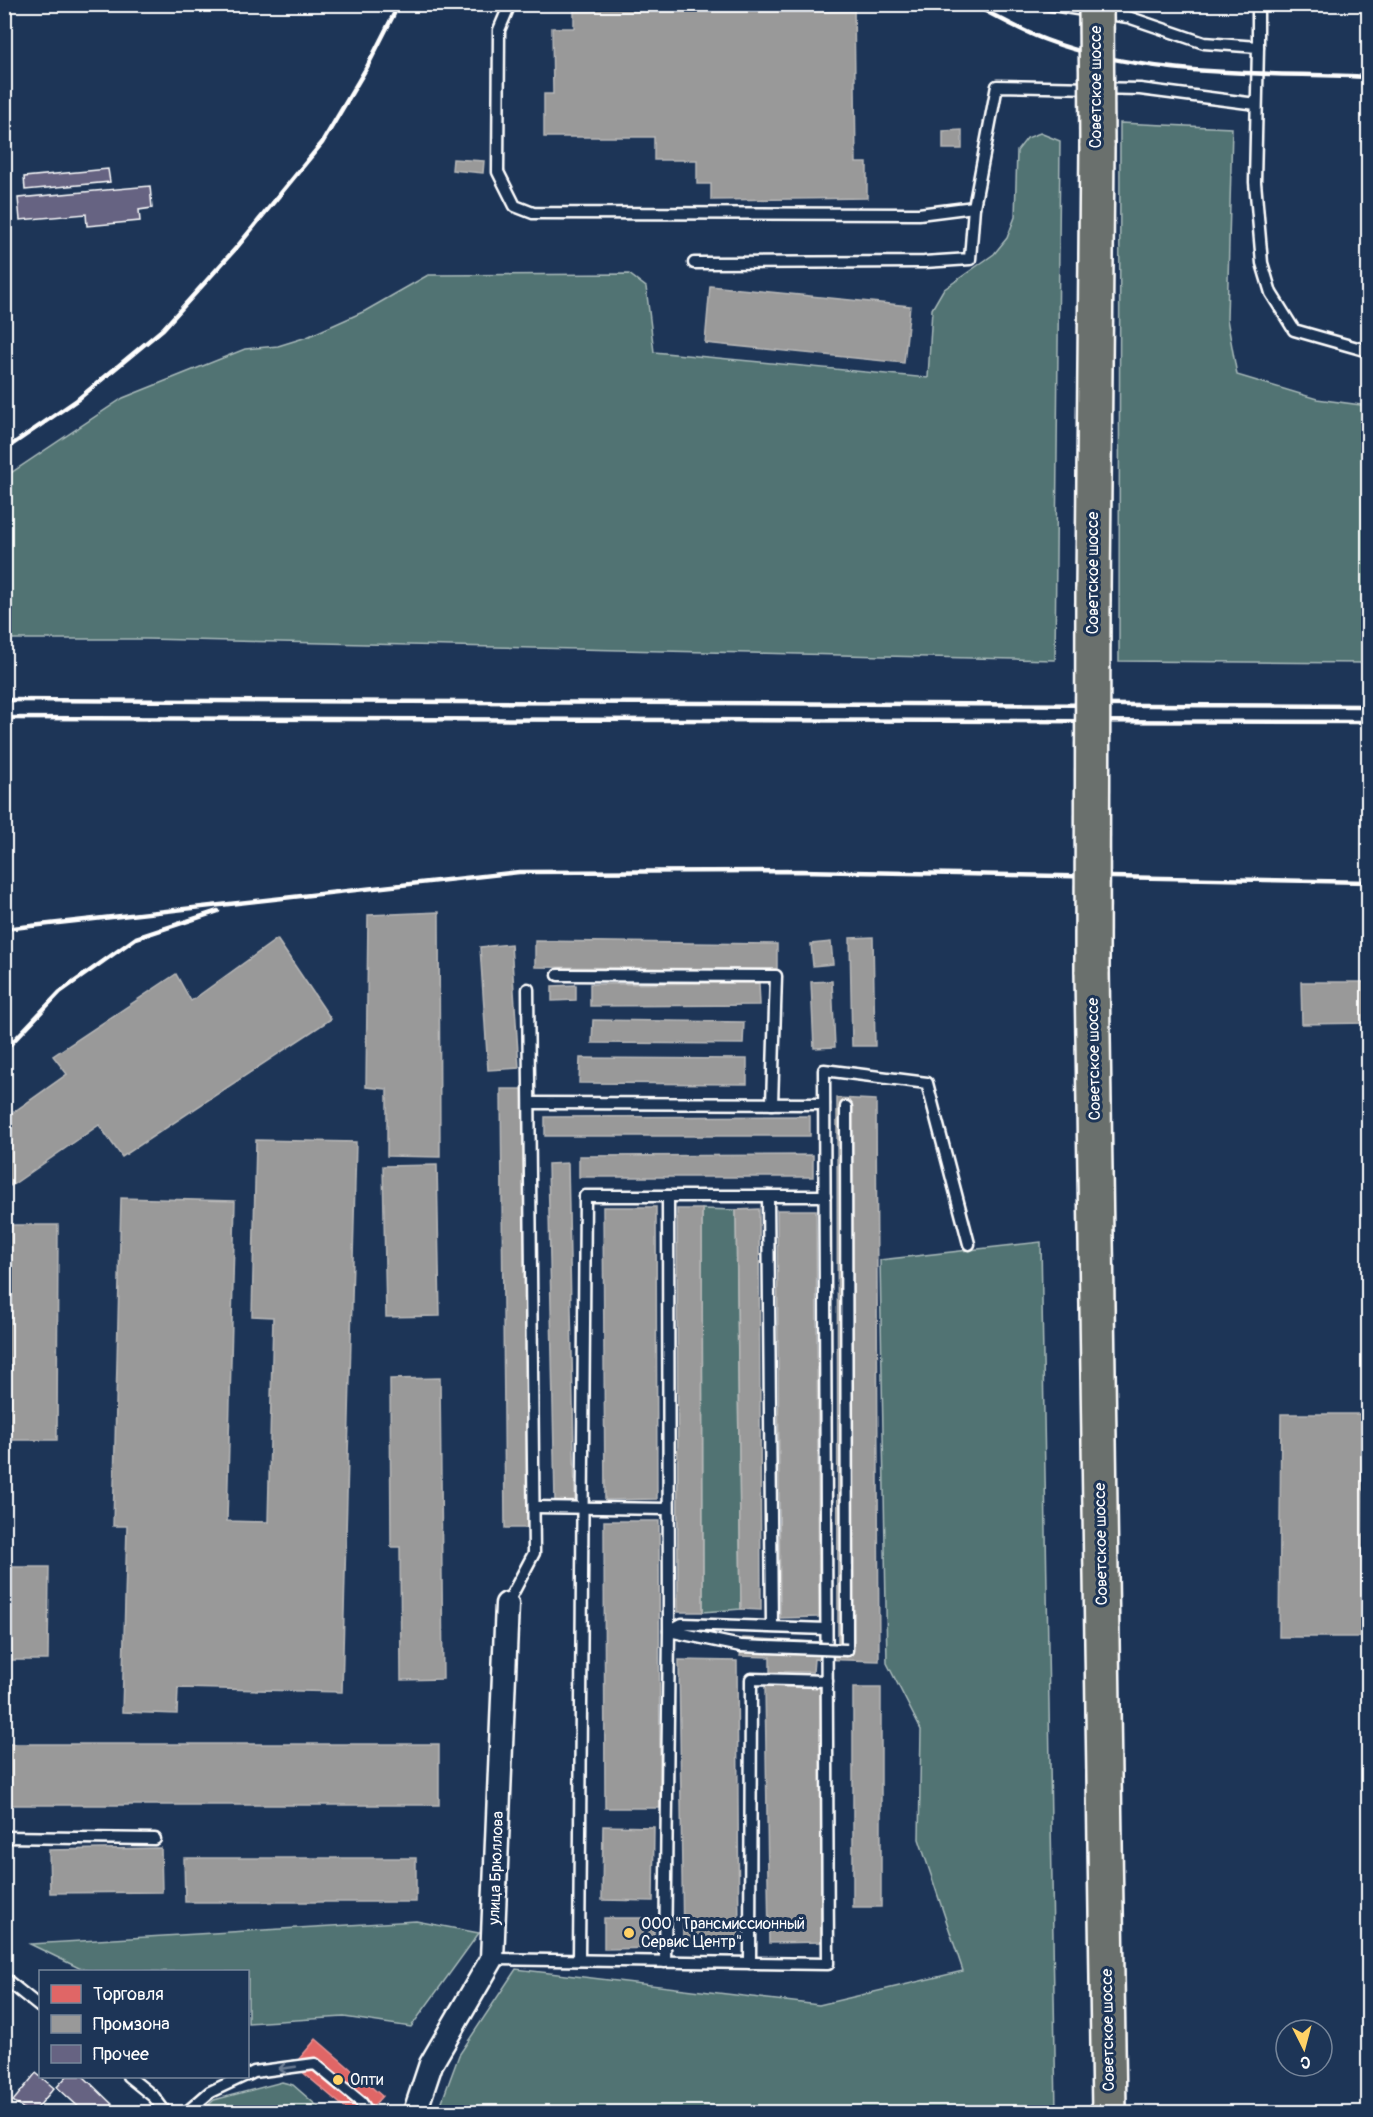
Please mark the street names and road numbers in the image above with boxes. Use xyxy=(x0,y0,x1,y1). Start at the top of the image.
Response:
street label: Советское шоссе xyxy=(1086,26,1106,148)
street label: Советское шоссе xyxy=(1083,512,1103,634)
street label: Советское шоссе xyxy=(1083,997,1105,1120)
street label: Советское шоссе xyxy=(1090,1482,1112,1605)
street label: улица Брюллова xyxy=(484,1811,508,1926)
street label: Советское шоссе xyxy=(1097,1968,1119,2091)

